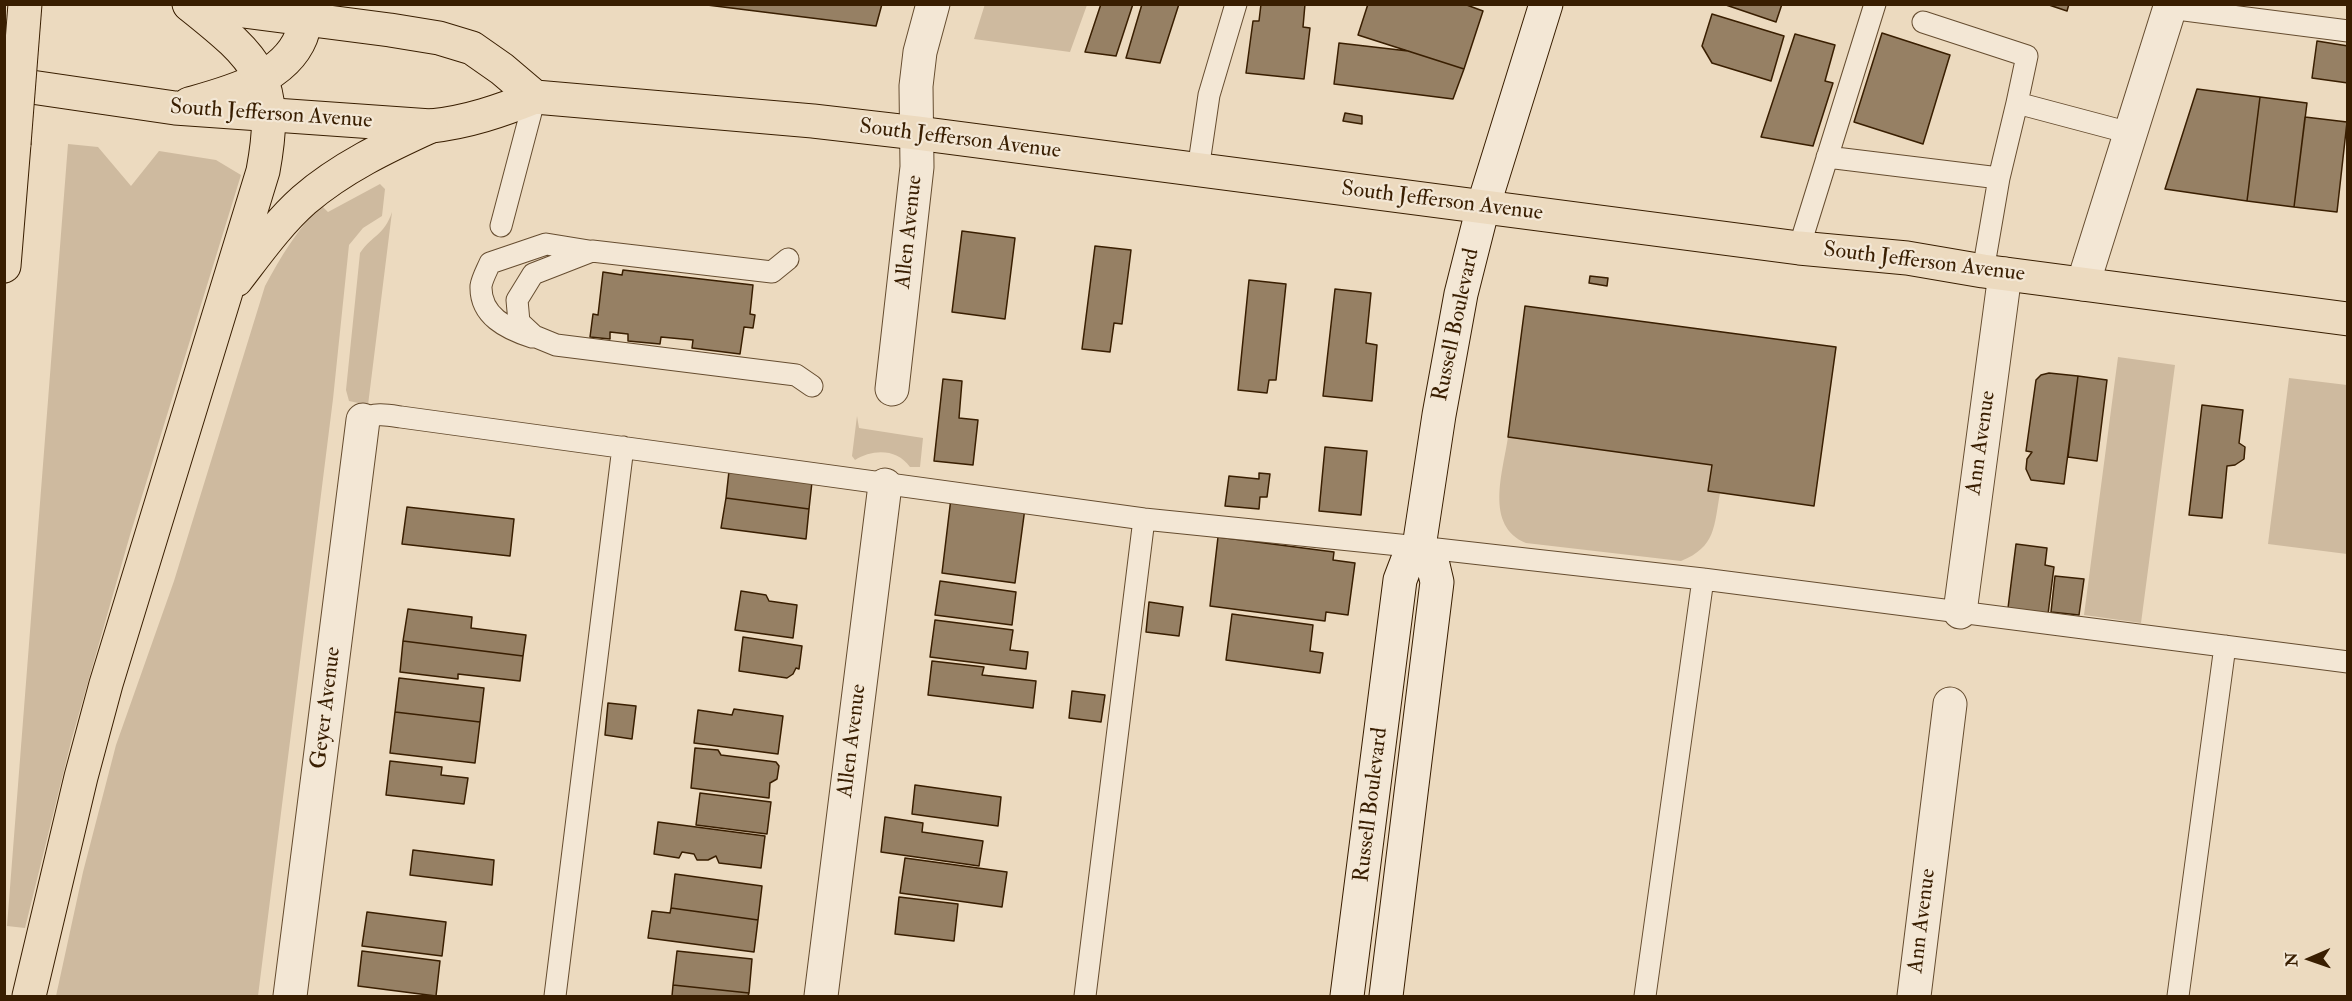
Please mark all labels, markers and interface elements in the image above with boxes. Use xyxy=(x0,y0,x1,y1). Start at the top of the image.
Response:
street label: South Jefferson Avenue xyxy=(169,95,373,135)
street label: South Jefferson Avenue xyxy=(858,115,1062,165)
street label: Allen Avenue xyxy=(891,174,929,290)
street label: South Jefferson Avenue xyxy=(1340,177,1544,227)
street label: South Jefferson Avenue xyxy=(1822,238,2026,288)
street label: Russell Boulevard xyxy=(1428,246,1486,404)
street label: Ann Avenue xyxy=(1962,389,2002,497)
street label: Geyer Avenue xyxy=(306,645,348,771)
street label: Allen Avenue xyxy=(833,683,873,799)
street label: Russell Boulevard xyxy=(1349,726,1395,884)
street label: Ann Avenue xyxy=(1904,867,1942,975)
north arrow xyxy=(2280,929,2340,989)
text: N xyxy=(2282,952,2302,967)

